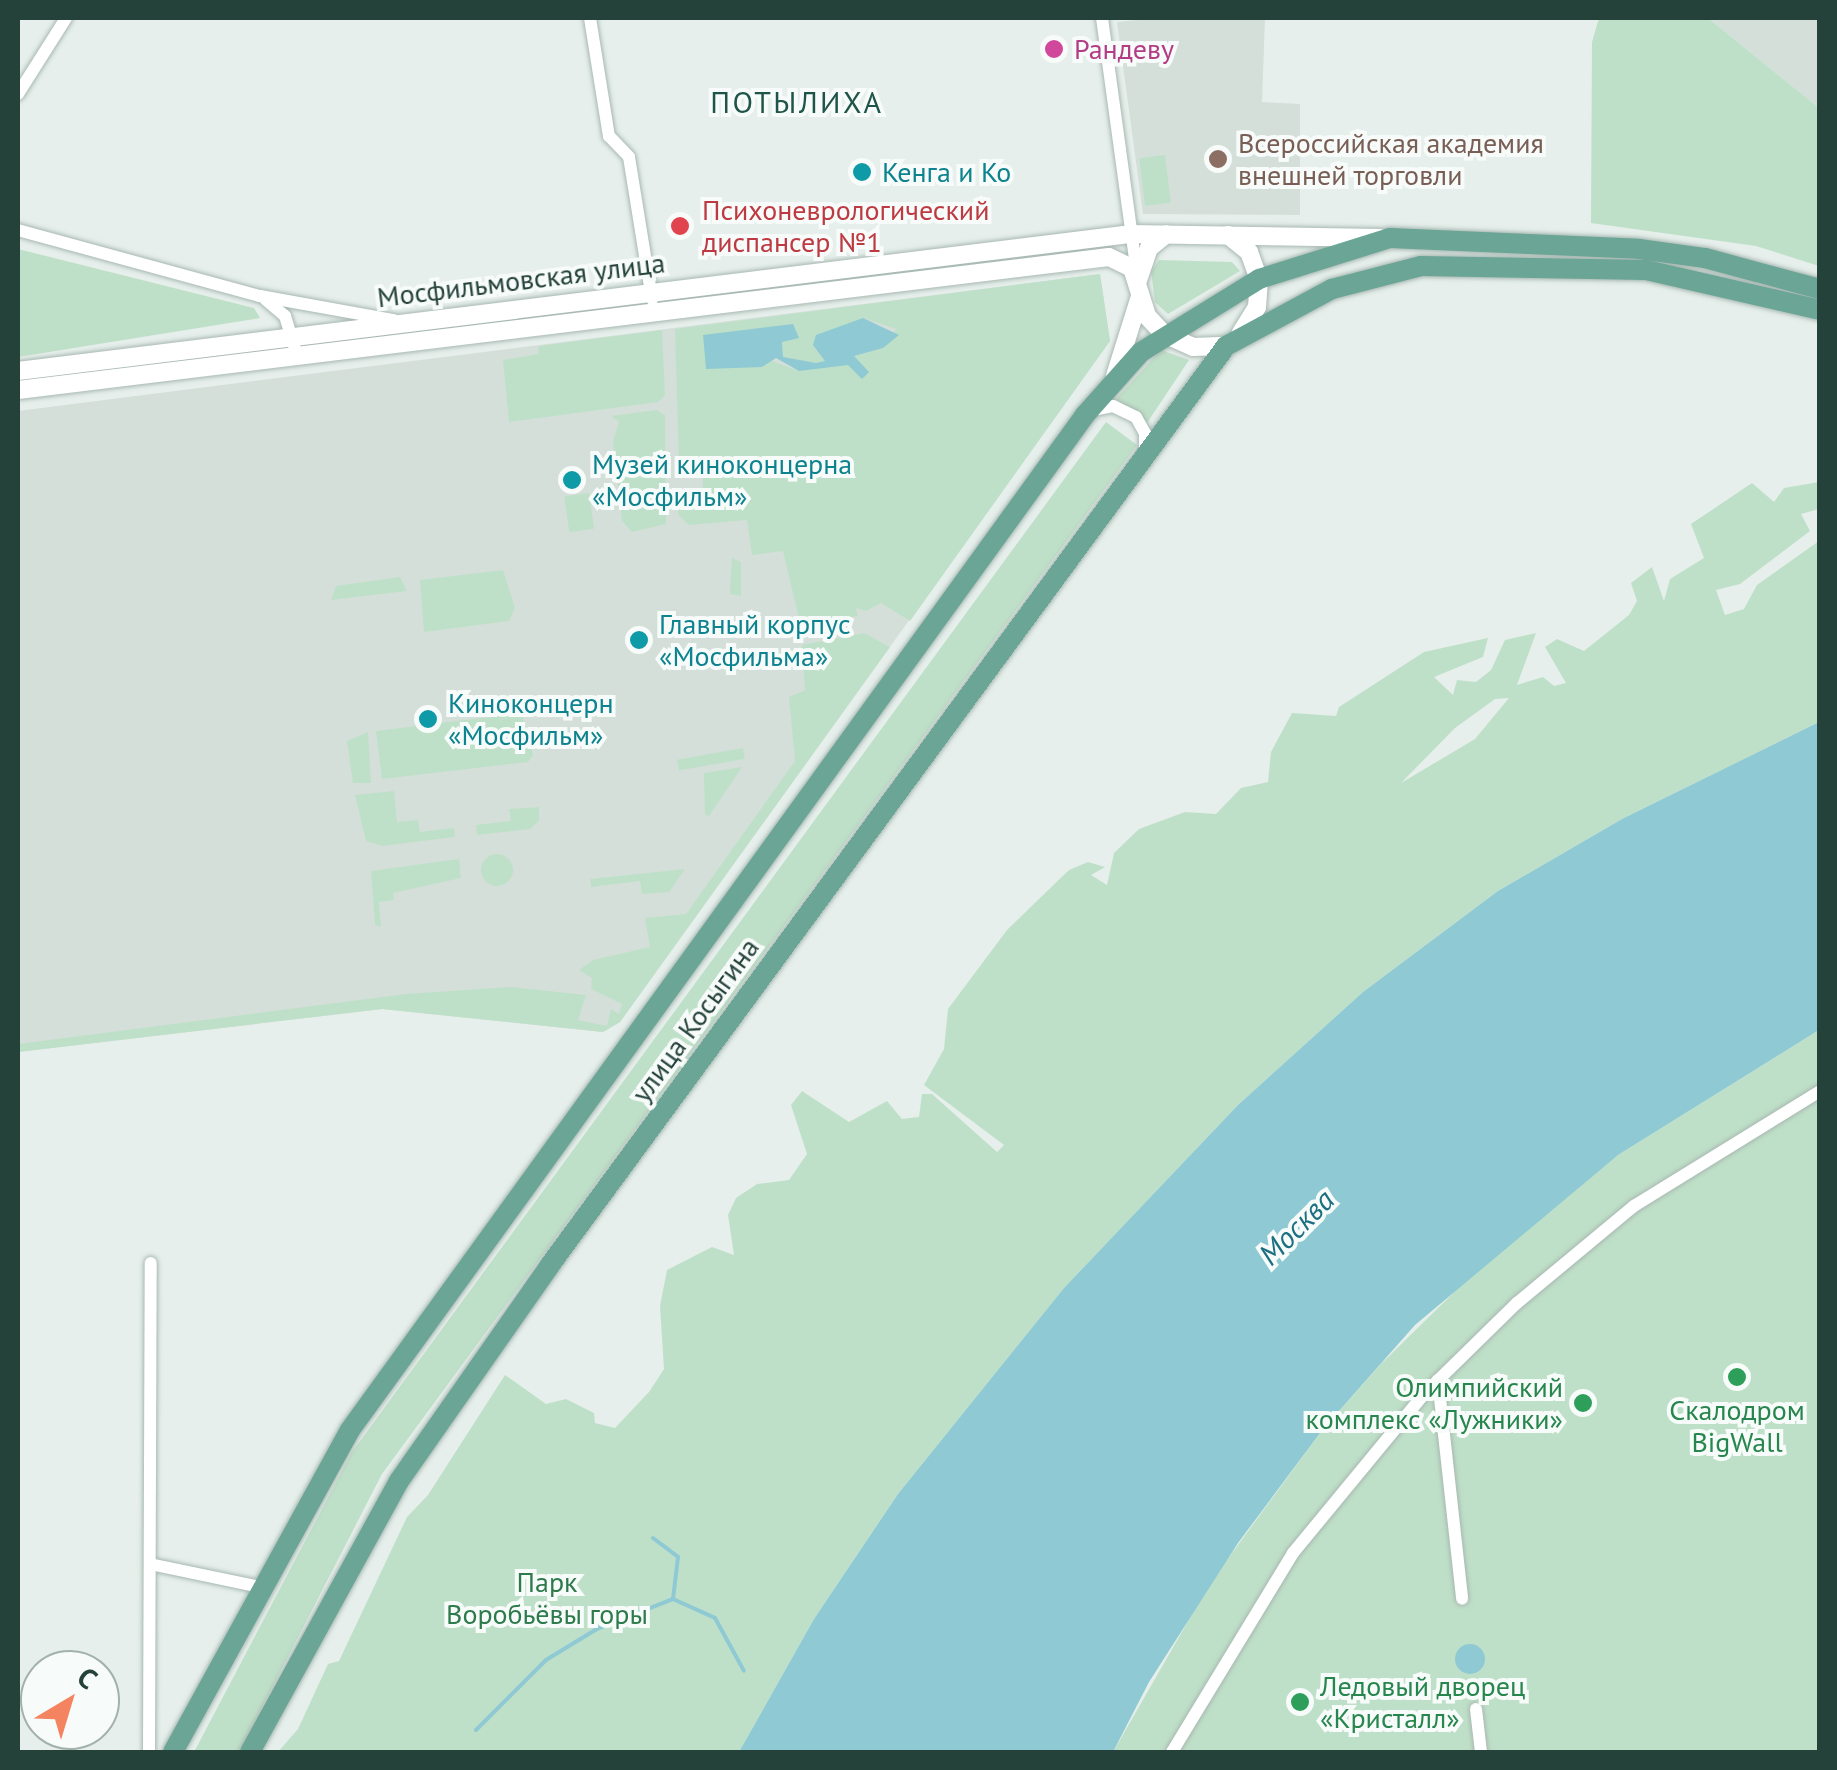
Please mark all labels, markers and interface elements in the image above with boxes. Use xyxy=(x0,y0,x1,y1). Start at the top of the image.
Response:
place label: Рандеву xyxy=(1074,32,1174,66)
marker: Рандеву xyxy=(1043,38,1065,60)
district label: ПОТЫЛИХА xyxy=(710,84,884,120)
place label: Всероссийская академия внешней торговли xyxy=(1238,126,1544,192)
marker: Всероссийская академия внешней торговли xyxy=(1207,148,1229,170)
place label: Кенга и Ко xyxy=(882,155,1011,189)
marker: Кенга и Ко xyxy=(851,161,873,183)
place label: Психоневрологический диспансер №1 xyxy=(702,193,989,259)
marker: Психоневрологический диспансер №1 xyxy=(667,213,693,239)
street label: Мосфильмовская улица xyxy=(375,246,667,314)
place label: Музей киноконцерна «Мосфильм» xyxy=(592,447,852,513)
marker: Музей киноконцерна «Мосфильм» xyxy=(561,469,583,491)
place label: Главный корпус «Мосфильма» xyxy=(659,607,851,673)
marker: Главный корпус «Мосфильма» xyxy=(628,629,650,651)
place label: Киноконцерн «Мосфильм» xyxy=(448,686,614,752)
marker: Киноконцерн «Мосфильм» xyxy=(417,708,439,730)
street label: улица Косыгина xyxy=(624,931,766,1109)
water label: Москва xyxy=(1251,1182,1341,1272)
marker: Скалодром BigWall xyxy=(1726,1366,1748,1388)
place label: Олимпийский комплекс «Лужники» xyxy=(1306,1370,1563,1436)
marker: Олимпийский комплекс «Лужники» xyxy=(1572,1392,1594,1414)
place label: Скалодром BigWall xyxy=(1669,1393,1805,1459)
park label: Парк Воробьёвы горы xyxy=(446,1565,648,1631)
north arrow xyxy=(20,1650,120,1750)
text: С xyxy=(70,1658,105,1697)
place label: Ледовый дворец «Кристалл» xyxy=(1320,1669,1525,1735)
marker: Ледовый дворец «Кристалл» xyxy=(1289,1691,1311,1713)

